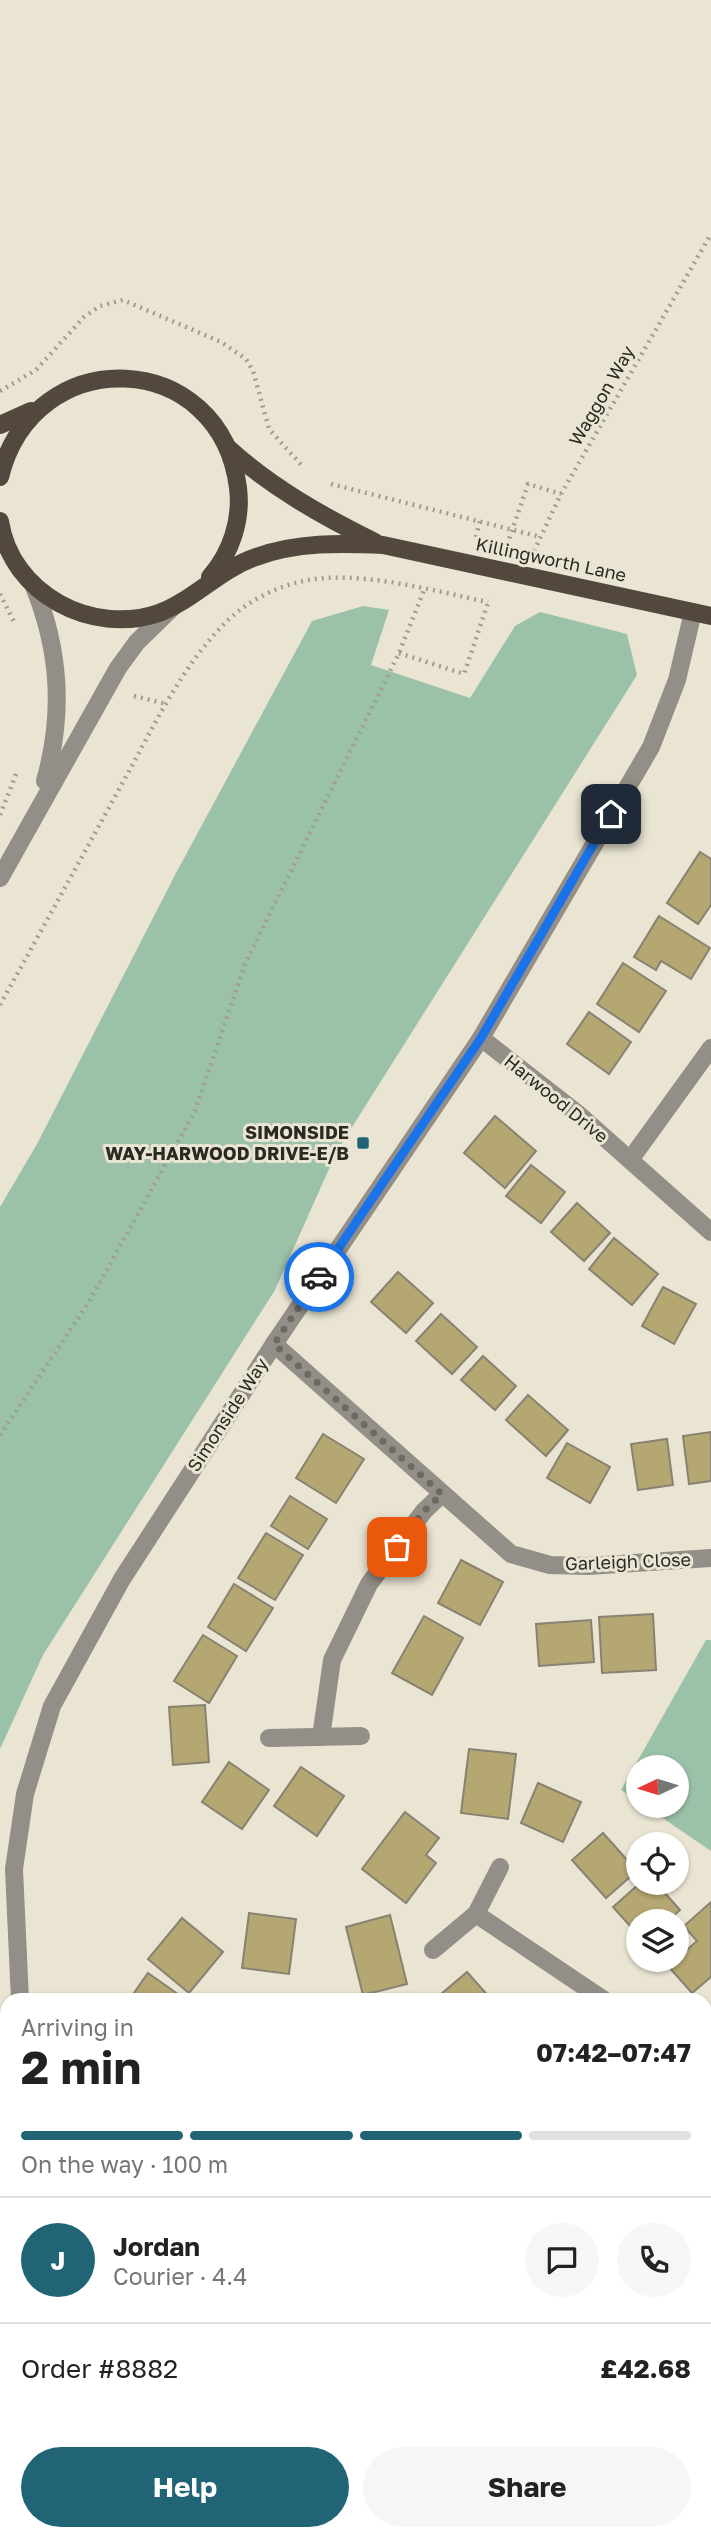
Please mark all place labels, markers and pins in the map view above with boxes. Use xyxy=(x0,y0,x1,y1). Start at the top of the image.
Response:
pin xyxy=(581,784,641,844)
place label: SIMONSIDE WAY-HARWOOD DRIVE-E/B xyxy=(105,1121,349,1164)
marker: SIMONSIDE WAY-HARWOOD DRIVE-E/B xyxy=(355,1135,371,1151)
pin xyxy=(367,1517,427,1577)

